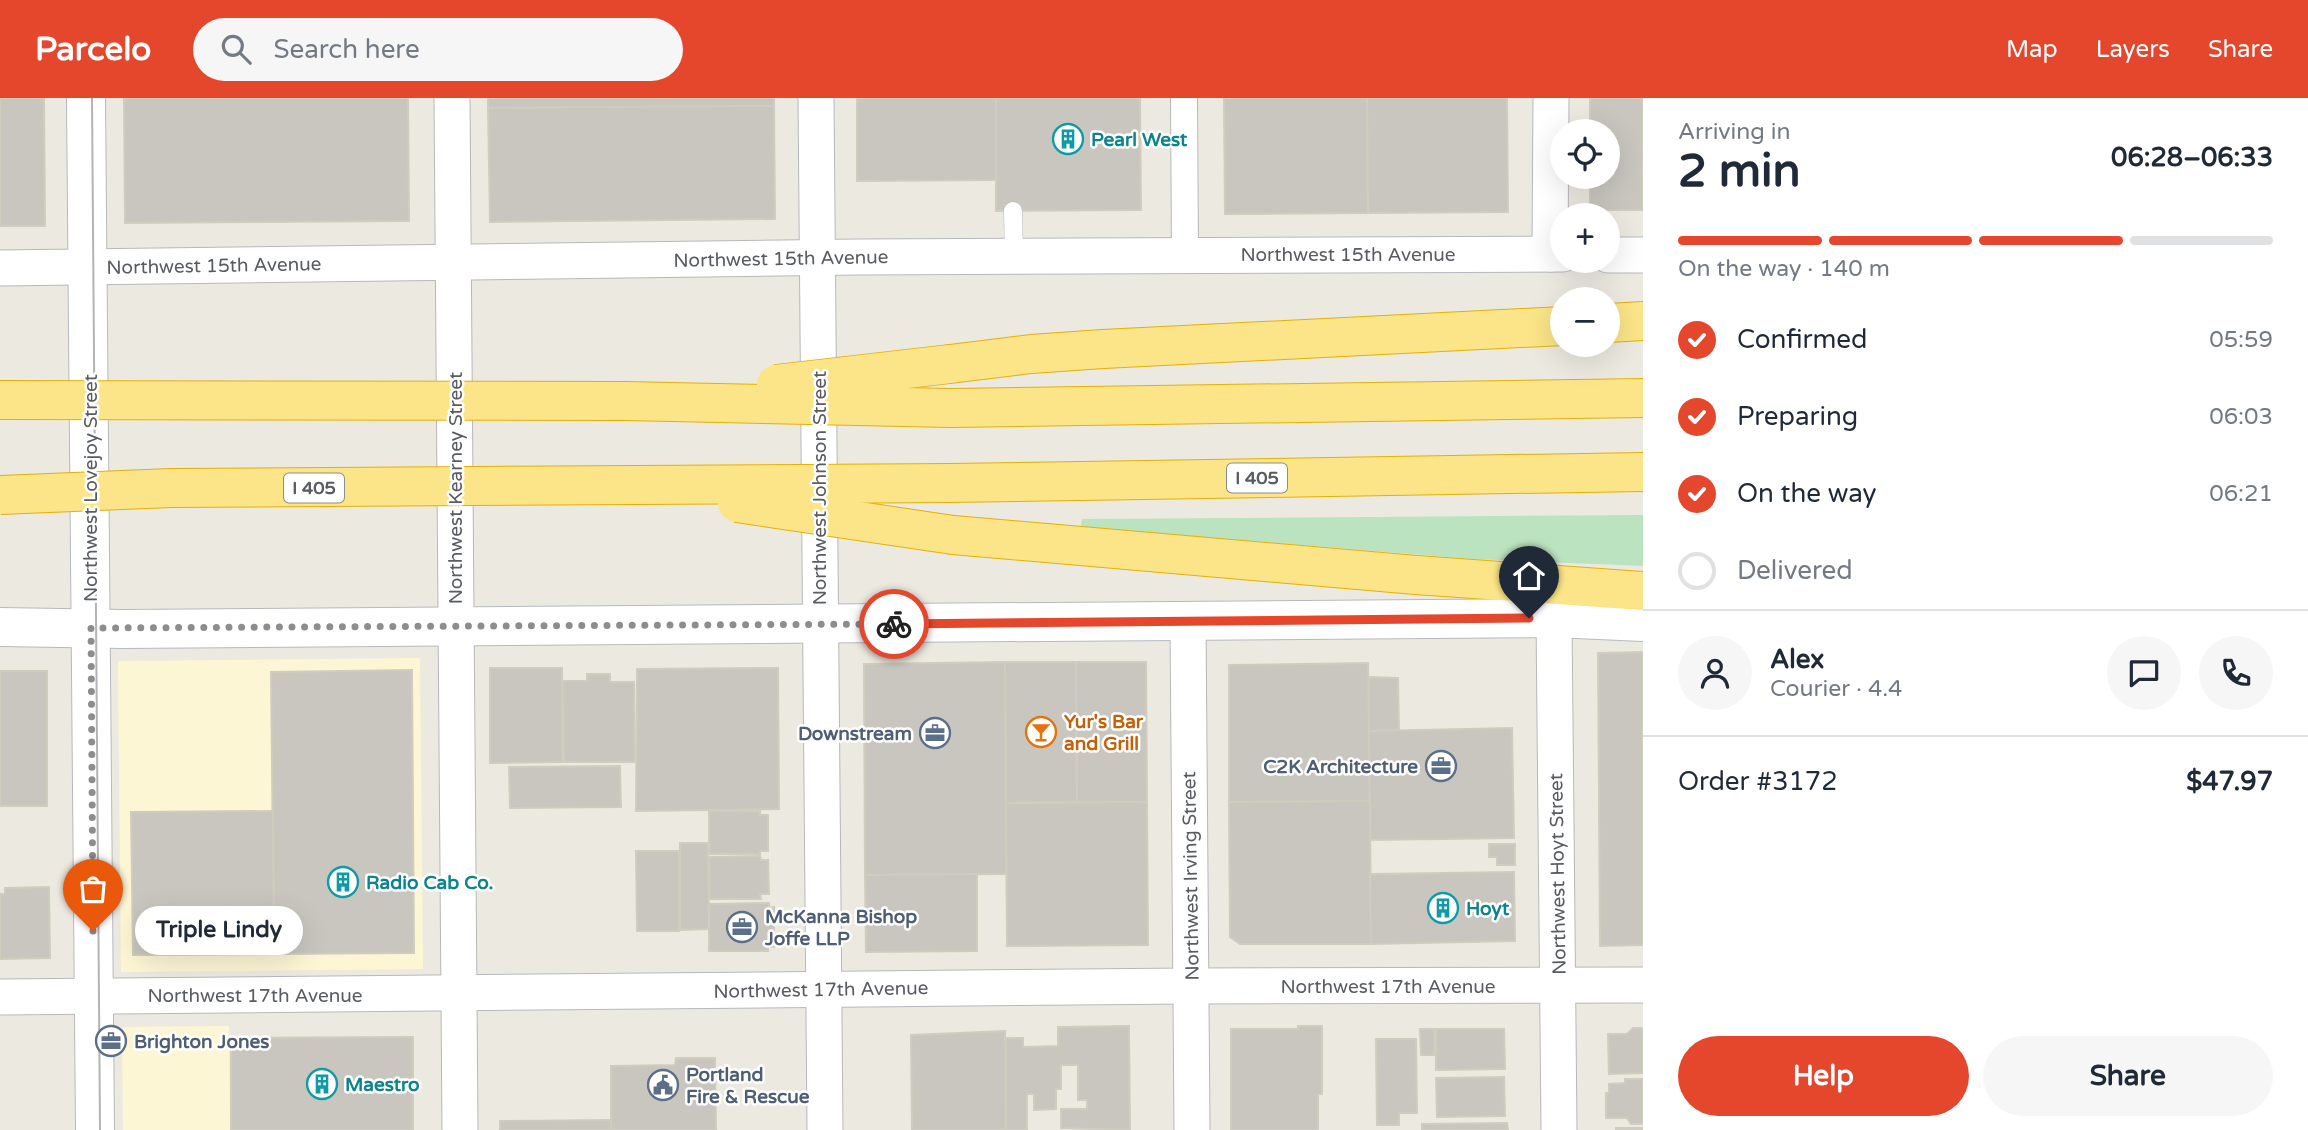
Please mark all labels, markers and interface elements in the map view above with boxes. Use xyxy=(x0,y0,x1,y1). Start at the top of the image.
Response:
search box xyxy=(193,18,683,81)
text: Parcelo xyxy=(35,30,151,69)
icon: search xyxy=(217,30,255,68)
text: Search here xyxy=(273,34,420,65)
text: Map xyxy=(2006,35,2058,64)
text: Layers xyxy=(2096,35,2170,64)
text: Share xyxy=(2208,35,2273,64)
text: Arriving in xyxy=(1678,118,1791,146)
map controls xyxy=(1550,119,1620,357)
button: locate xyxy=(1550,119,1620,189)
building icon: Pearl West xyxy=(1051,122,1085,156)
place label: Pearl West xyxy=(1091,129,1188,151)
text: 06:28–06:33 xyxy=(2111,142,2273,173)
text: 2 min xyxy=(1678,144,1801,199)
button: + xyxy=(1550,203,1620,273)
street label: Northwest 15th Avenue xyxy=(1240,244,1456,266)
street label: Northwest 15th Avenue xyxy=(673,246,889,272)
street label: Northwest 15th Avenue xyxy=(106,253,322,279)
text: On the way · 140 m xyxy=(1678,255,1890,283)
button: − xyxy=(1550,287,1620,357)
icon: check xyxy=(1678,321,1716,359)
text: Confirmed xyxy=(1737,324,1867,355)
text: 05:59 xyxy=(2209,326,2273,354)
street label: Northwest Johnson Street xyxy=(809,371,831,605)
street label: Northwest Kearney Street xyxy=(445,372,467,604)
street label: Northwest Lovejoy Street xyxy=(80,374,102,602)
icon: check xyxy=(1678,398,1716,436)
text: Preparing xyxy=(1737,401,1858,432)
text: 06:03 xyxy=(2209,403,2273,431)
road number: I 405 xyxy=(1227,464,1287,492)
road number: I 405 xyxy=(284,474,344,502)
icon: check xyxy=(1678,475,1716,513)
text: On the way xyxy=(1737,478,1877,509)
text: 06:21 xyxy=(2209,480,2273,508)
pin xyxy=(1499,546,1559,618)
text: Delivered xyxy=(1737,555,1853,586)
icon: home xyxy=(1510,557,1548,595)
courier xyxy=(859,589,929,659)
icon: bike xyxy=(875,605,913,643)
button: person xyxy=(1678,636,1752,710)
button: chat xyxy=(2107,636,2181,710)
button: phone xyxy=(2199,636,2273,710)
text: Alex xyxy=(1770,644,1824,675)
text: Courier · 4.4 xyxy=(1770,675,1902,703)
place label: Yur's Bar and Grill xyxy=(1064,711,1144,755)
bar icon: Yur's Bar and Grill xyxy=(1024,715,1058,749)
office icon: Downstream xyxy=(918,716,952,750)
place label: Downstream xyxy=(798,723,912,745)
office icon: C2K Architecture xyxy=(1424,749,1458,783)
place label: C2K Architecture xyxy=(1263,756,1418,778)
text: Order #3172 xyxy=(1678,766,1838,797)
text: $47.97 xyxy=(2186,766,2273,797)
street label: Northwest Irving Street xyxy=(1178,771,1204,981)
street label: Northwest Hoyt Street xyxy=(1545,773,1571,975)
pin xyxy=(63,859,123,931)
building icon: Radio Cab Co. xyxy=(326,865,360,899)
icon: bag xyxy=(74,870,112,908)
place label: Radio Cab Co. xyxy=(366,872,493,894)
building icon: Hoyt xyxy=(1426,891,1460,925)
place label: Hoyt xyxy=(1466,898,1510,921)
callout: Triple Lindy xyxy=(135,906,303,956)
place label: McKanna Bishop Joffe LLP xyxy=(764,906,917,950)
office icon: McKanna Bishop Joffe LLP xyxy=(725,910,759,944)
text: Triple Lindy xyxy=(156,916,282,944)
street label: Northwest 17th Avenue xyxy=(1280,976,1496,998)
street label: Northwest 17th Avenue xyxy=(713,977,929,1003)
street label: Northwest 17th Avenue xyxy=(147,985,363,1007)
office icon: Brighton Jones xyxy=(94,1024,128,1058)
place label: Brighton Jones xyxy=(134,1031,269,1054)
button: Help xyxy=(1678,1036,1969,1116)
button: Share xyxy=(1983,1036,2273,1116)
place label: Portland Fire & Rescue xyxy=(686,1064,810,1108)
building icon: Maestro xyxy=(305,1067,339,1101)
public building icon: Portland Fire & Rescue xyxy=(646,1068,680,1102)
place label: Maestro xyxy=(345,1074,420,1096)

